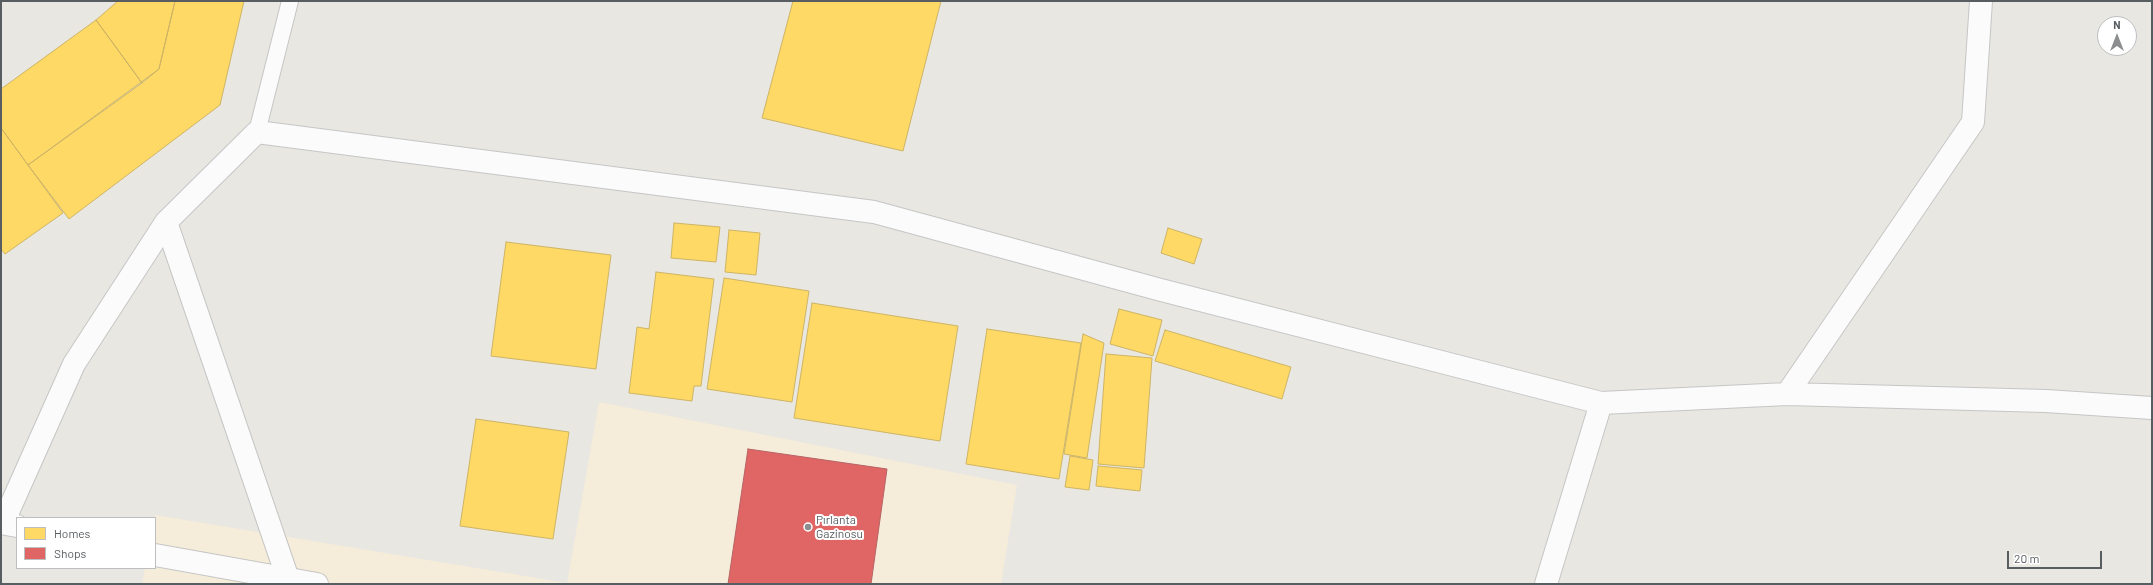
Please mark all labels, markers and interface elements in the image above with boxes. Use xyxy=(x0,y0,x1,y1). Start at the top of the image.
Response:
north arrow xyxy=(2097,16,2137,56)
text: N xyxy=(2113,18,2121,31)
place label: Pırlanta Gazinosu xyxy=(816,513,863,541)
legend xyxy=(16,517,156,569)
marker: Pırlanta Gazinosu xyxy=(803,522,813,532)
text: Homes xyxy=(54,526,90,540)
scale bar xyxy=(2009,543,2104,569)
text: Shops xyxy=(54,546,86,560)
text: 20 m xyxy=(2014,551,2040,565)

